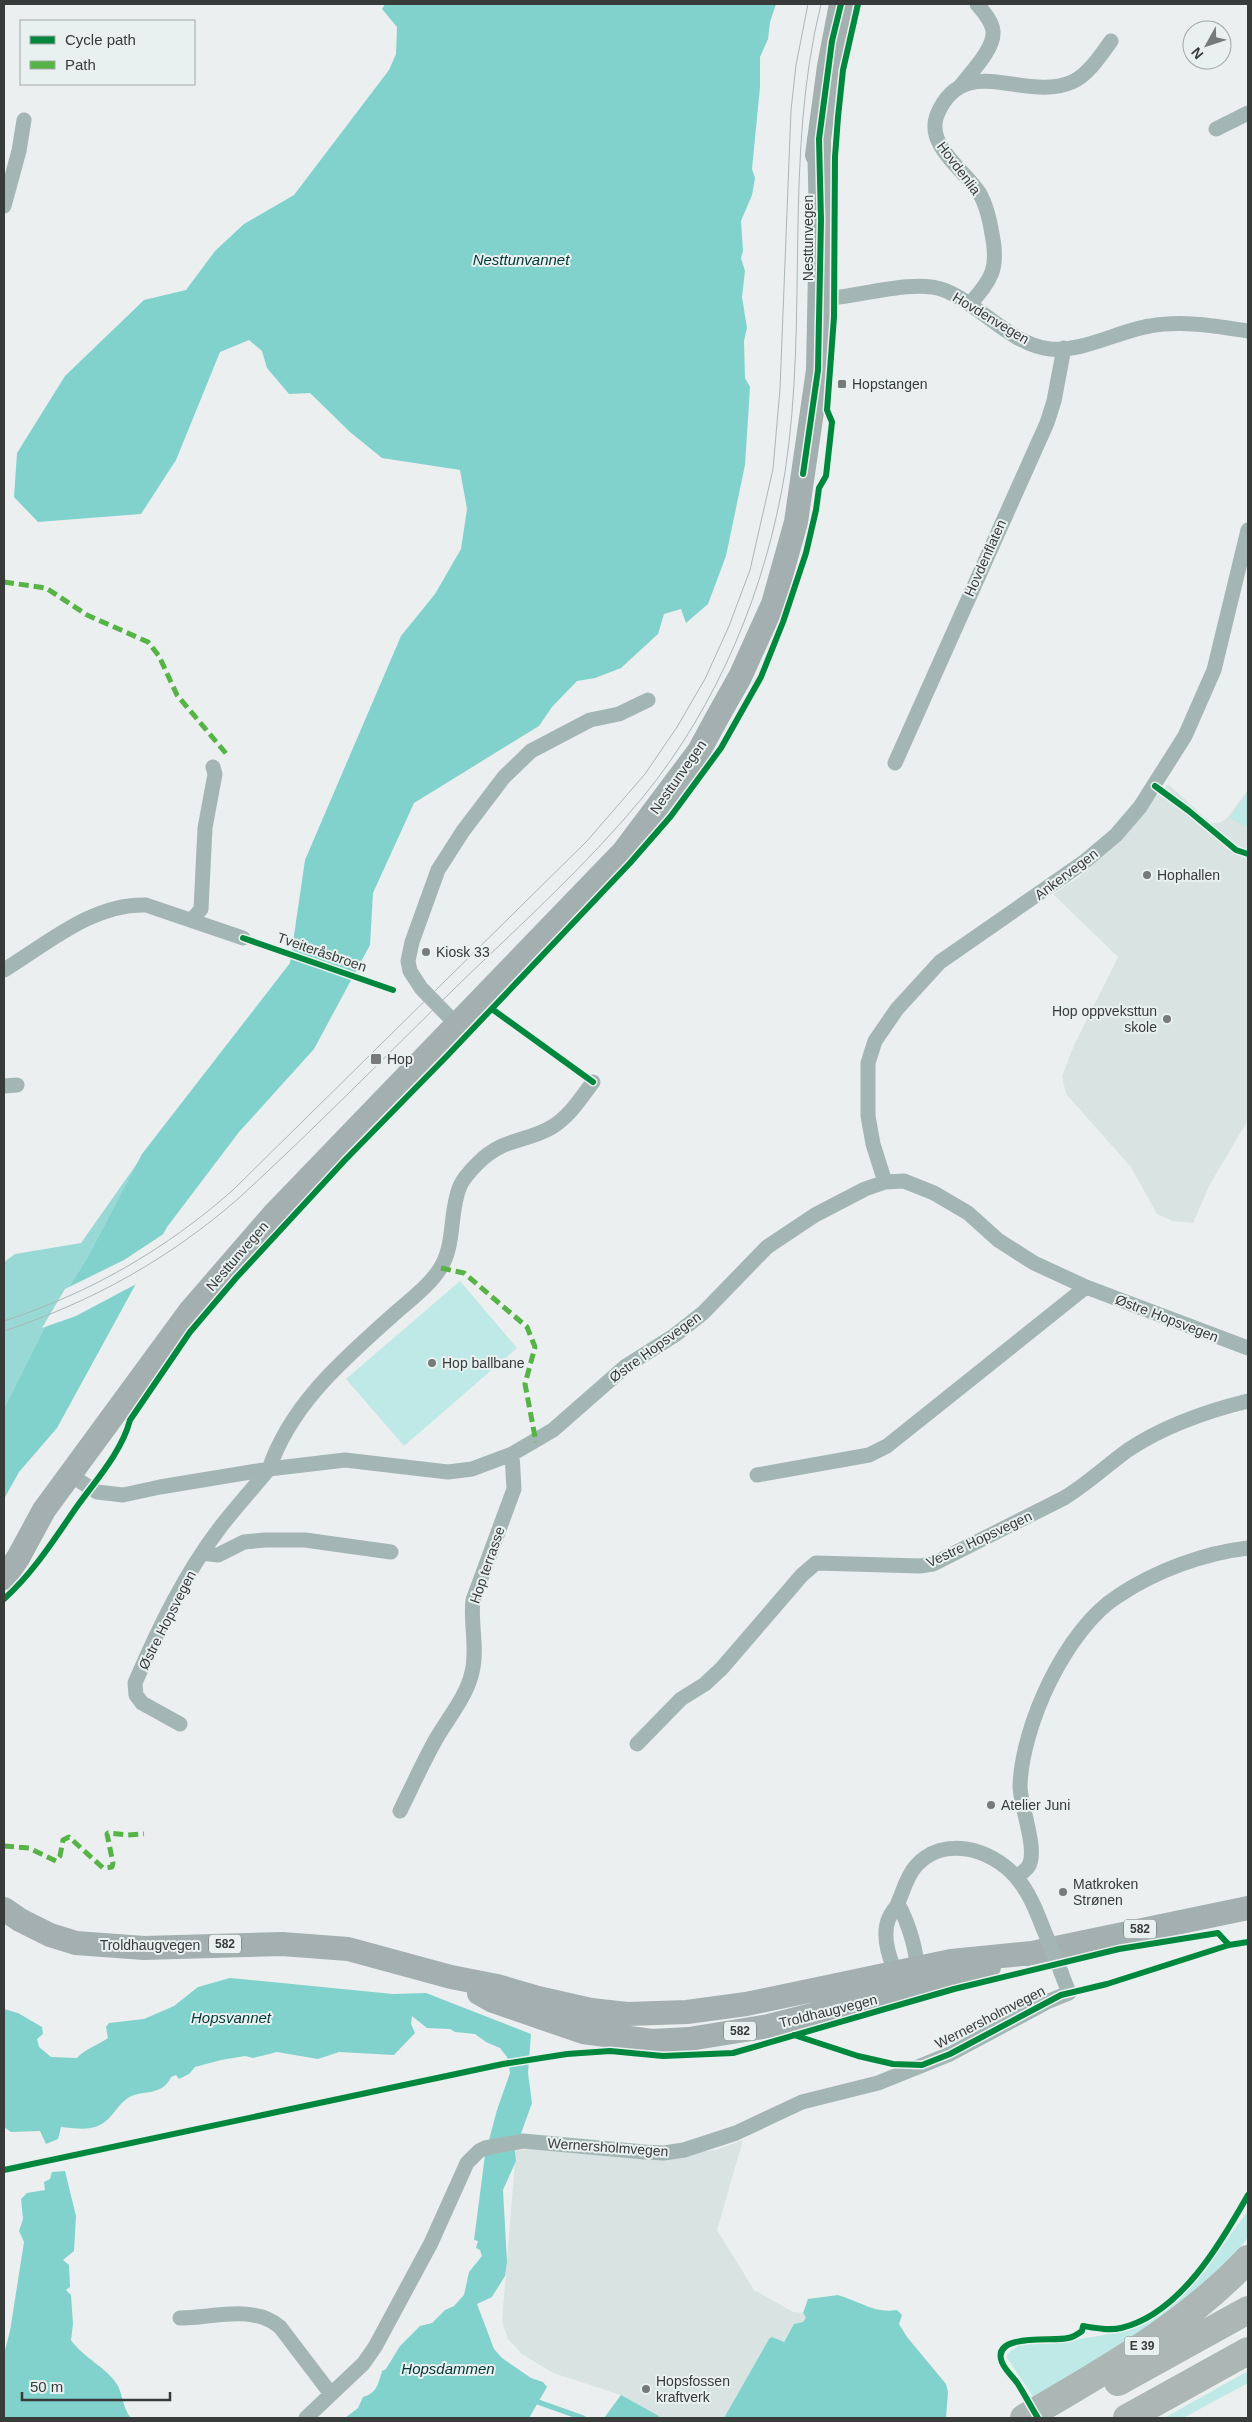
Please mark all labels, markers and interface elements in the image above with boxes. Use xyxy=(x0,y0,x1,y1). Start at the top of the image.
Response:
legend xyxy=(20,20,195,85)
north arrow xyxy=(1182,20,1232,70)
text: Cycle path xyxy=(65,31,136,48)
text: N xyxy=(1188,44,1206,62)
text: Path xyxy=(65,56,96,73)
street label: Hovdenlia xyxy=(934,138,984,198)
street label: Nesttunvegen xyxy=(800,195,816,281)
water label: Nesttunvannet xyxy=(473,251,570,268)
street label: Hovdenvegen xyxy=(950,289,1032,347)
place label: Hopstangen xyxy=(852,376,928,392)
marker: Hopstangen xyxy=(836,378,848,390)
street label: Hovdenflaten xyxy=(961,517,1009,599)
street label: Nesttunvegen xyxy=(647,737,709,817)
street label: Ankervegen xyxy=(1031,845,1101,903)
place label: Hophallen xyxy=(1157,867,1220,883)
marker: Hophallen xyxy=(1141,869,1153,881)
street label: Tveiteråsbroen xyxy=(275,929,369,975)
place label: Kiosk 33 xyxy=(436,944,490,960)
marker: Kiosk 33 xyxy=(420,946,432,958)
place label: Hop oppveksttun skole xyxy=(1052,1003,1157,1035)
marker: Hop oppveksttun skole xyxy=(1161,1013,1173,1025)
place label: Hop xyxy=(387,1051,413,1067)
marker: Hop xyxy=(369,1052,383,1066)
street label: Nesttunvegen xyxy=(203,1218,271,1294)
street label: Østre Hopsvegen xyxy=(1113,1291,1221,1345)
street label: Østre Hopsvegen xyxy=(606,1309,704,1385)
place label: Hop ballbane xyxy=(442,1355,525,1371)
marker: Hop ballbane xyxy=(426,1357,438,1369)
street label: Vestre Hopsvegen xyxy=(924,1508,1034,1570)
street label: Hop terrasse xyxy=(466,1524,508,1605)
street label: Østre Hopsvegen xyxy=(135,1568,199,1672)
place label: Atelier Juni xyxy=(1001,1797,1070,1813)
marker: Atelier Juni xyxy=(985,1799,997,1811)
place label: Matkroken Strønen xyxy=(1073,1876,1138,1908)
marker: Matkroken Strønen xyxy=(1057,1886,1069,1898)
road number: 582 xyxy=(1124,1920,1156,1938)
road number: 582 xyxy=(209,1935,241,1954)
street label: Troldhaugvegen xyxy=(100,1937,200,1953)
street label: Wernersholmvegen xyxy=(932,1982,1048,2052)
street label: Troldhaugvegen xyxy=(777,1991,879,2031)
water label: Hopsvannet xyxy=(191,2009,272,2026)
road number: 582 xyxy=(724,2022,756,2040)
street label: Wernersholmvegen xyxy=(547,2135,669,2159)
road number: E 39 xyxy=(1124,2336,1160,2356)
water label: Hopsdammen xyxy=(401,2360,495,2377)
scale bar xyxy=(22,2370,170,2402)
place label: Hopsfossen kraftverk xyxy=(656,2373,730,2405)
text: 50 m xyxy=(30,2378,63,2395)
marker: Hopsfossen kraftverk xyxy=(640,2383,652,2395)

